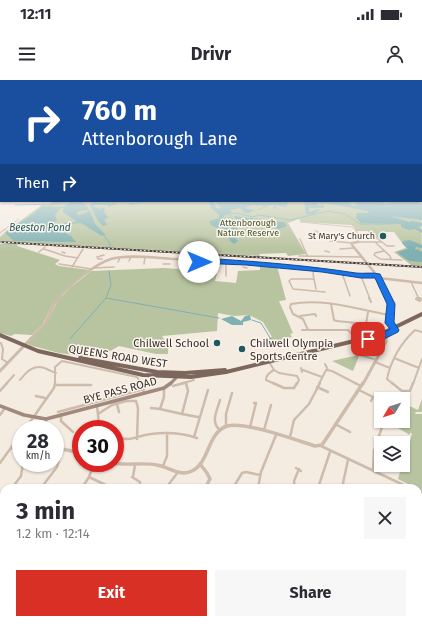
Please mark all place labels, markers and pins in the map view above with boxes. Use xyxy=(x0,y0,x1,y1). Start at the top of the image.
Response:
place label: St Mary's Church xyxy=(308,231,375,241)
marker: St Mary's Church xyxy=(378,231,388,241)
pin xyxy=(351,322,385,356)
place label: Chilwell School xyxy=(133,337,209,350)
place label: Chilwell Olympia Sports Centre xyxy=(250,337,333,363)
marker: Chilwell School xyxy=(212,338,222,348)
marker: Chilwell Olympia Sports Centre xyxy=(237,344,247,354)

